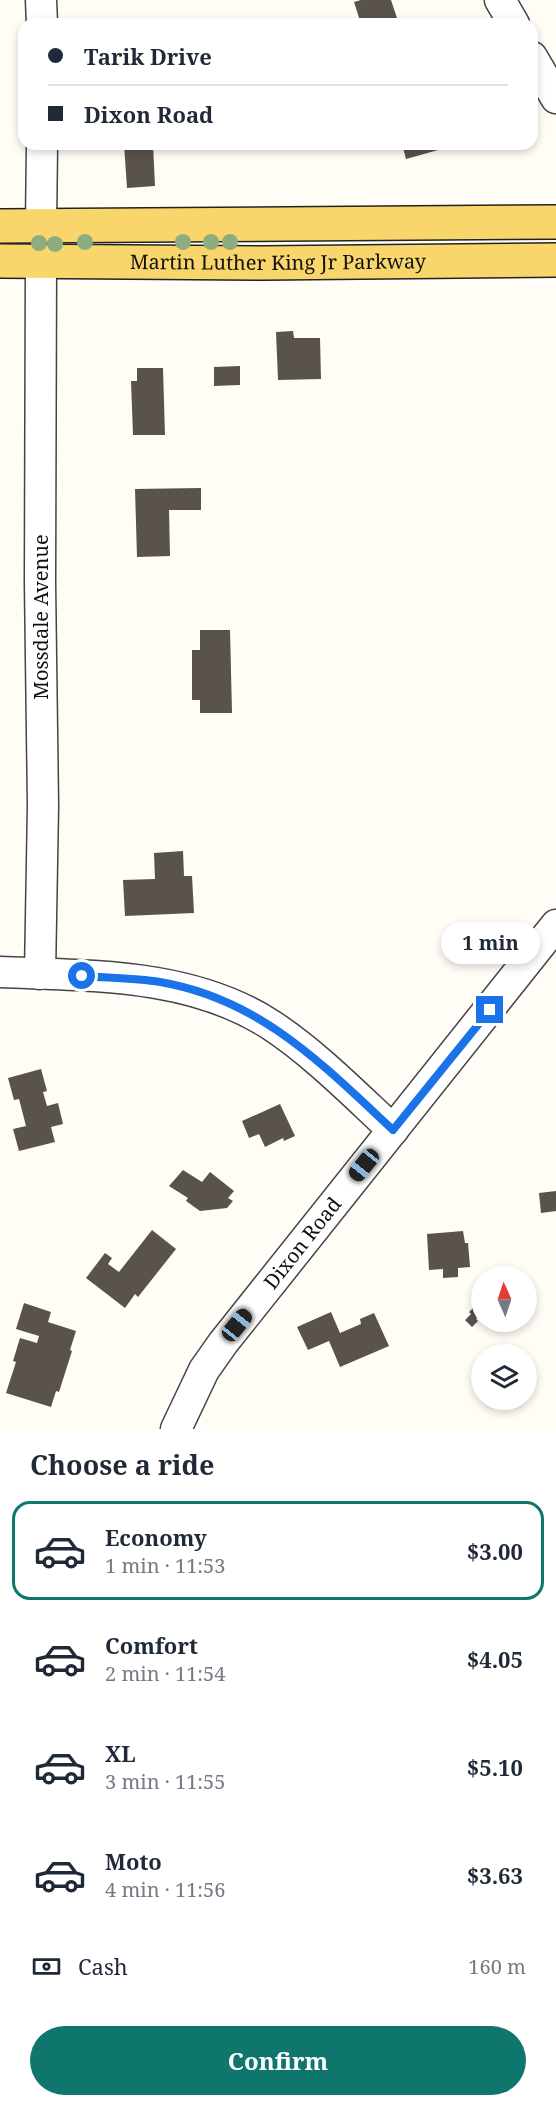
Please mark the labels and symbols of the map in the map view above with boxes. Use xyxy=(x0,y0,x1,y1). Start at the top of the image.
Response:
street label: Martin Luther King Jr Parkway xyxy=(130,247,427,276)
street label: Mossdale Avenue xyxy=(27,534,54,700)
callout: 1 min xyxy=(440,923,540,965)
route start xyxy=(68,962,95,989)
route end xyxy=(476,996,503,1023)
car xyxy=(346,1145,382,1185)
street label: Dixon Road xyxy=(257,1191,347,1294)
north arrow xyxy=(471,1266,537,1332)
car xyxy=(219,1305,255,1345)

